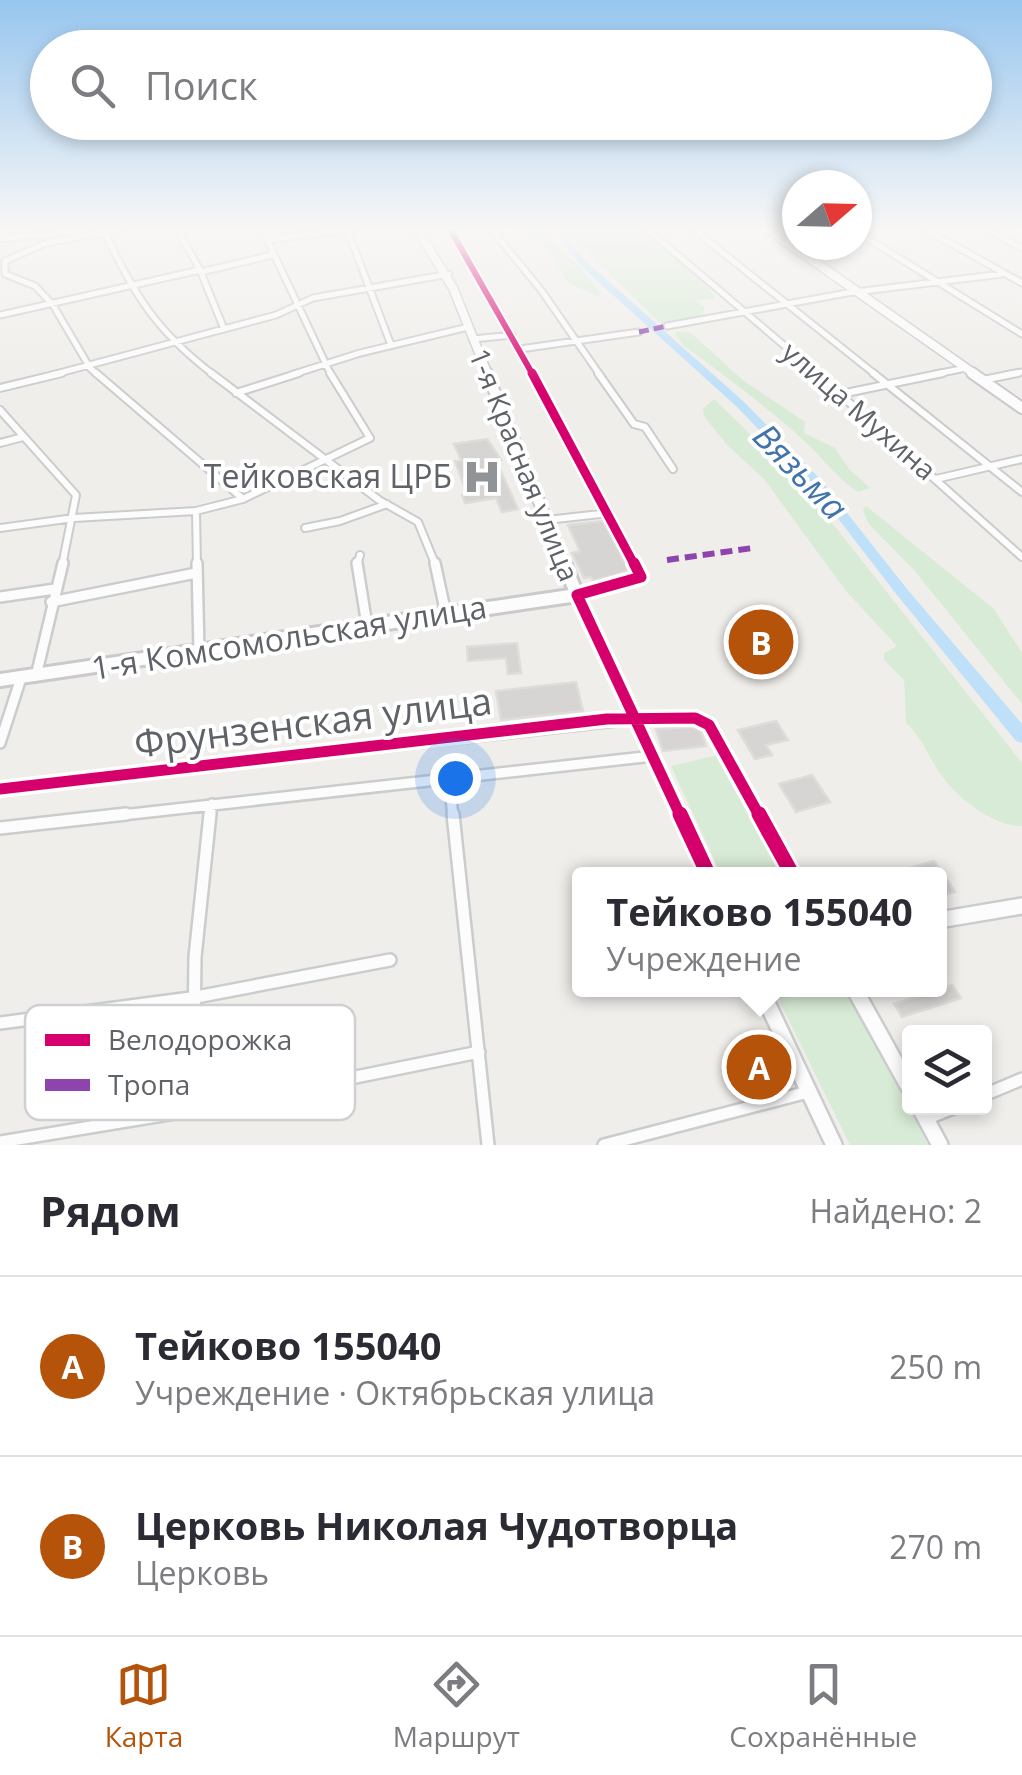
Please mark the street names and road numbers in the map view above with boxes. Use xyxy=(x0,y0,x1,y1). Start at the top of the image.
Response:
street label: улица Мухина xyxy=(774,333,945,488)
street label: 1-я Красная улица xyxy=(461,343,589,587)
street label: 1-я Комсомольская улица xyxy=(88,584,489,689)
street label: Фрунзенская улица xyxy=(131,673,495,769)

